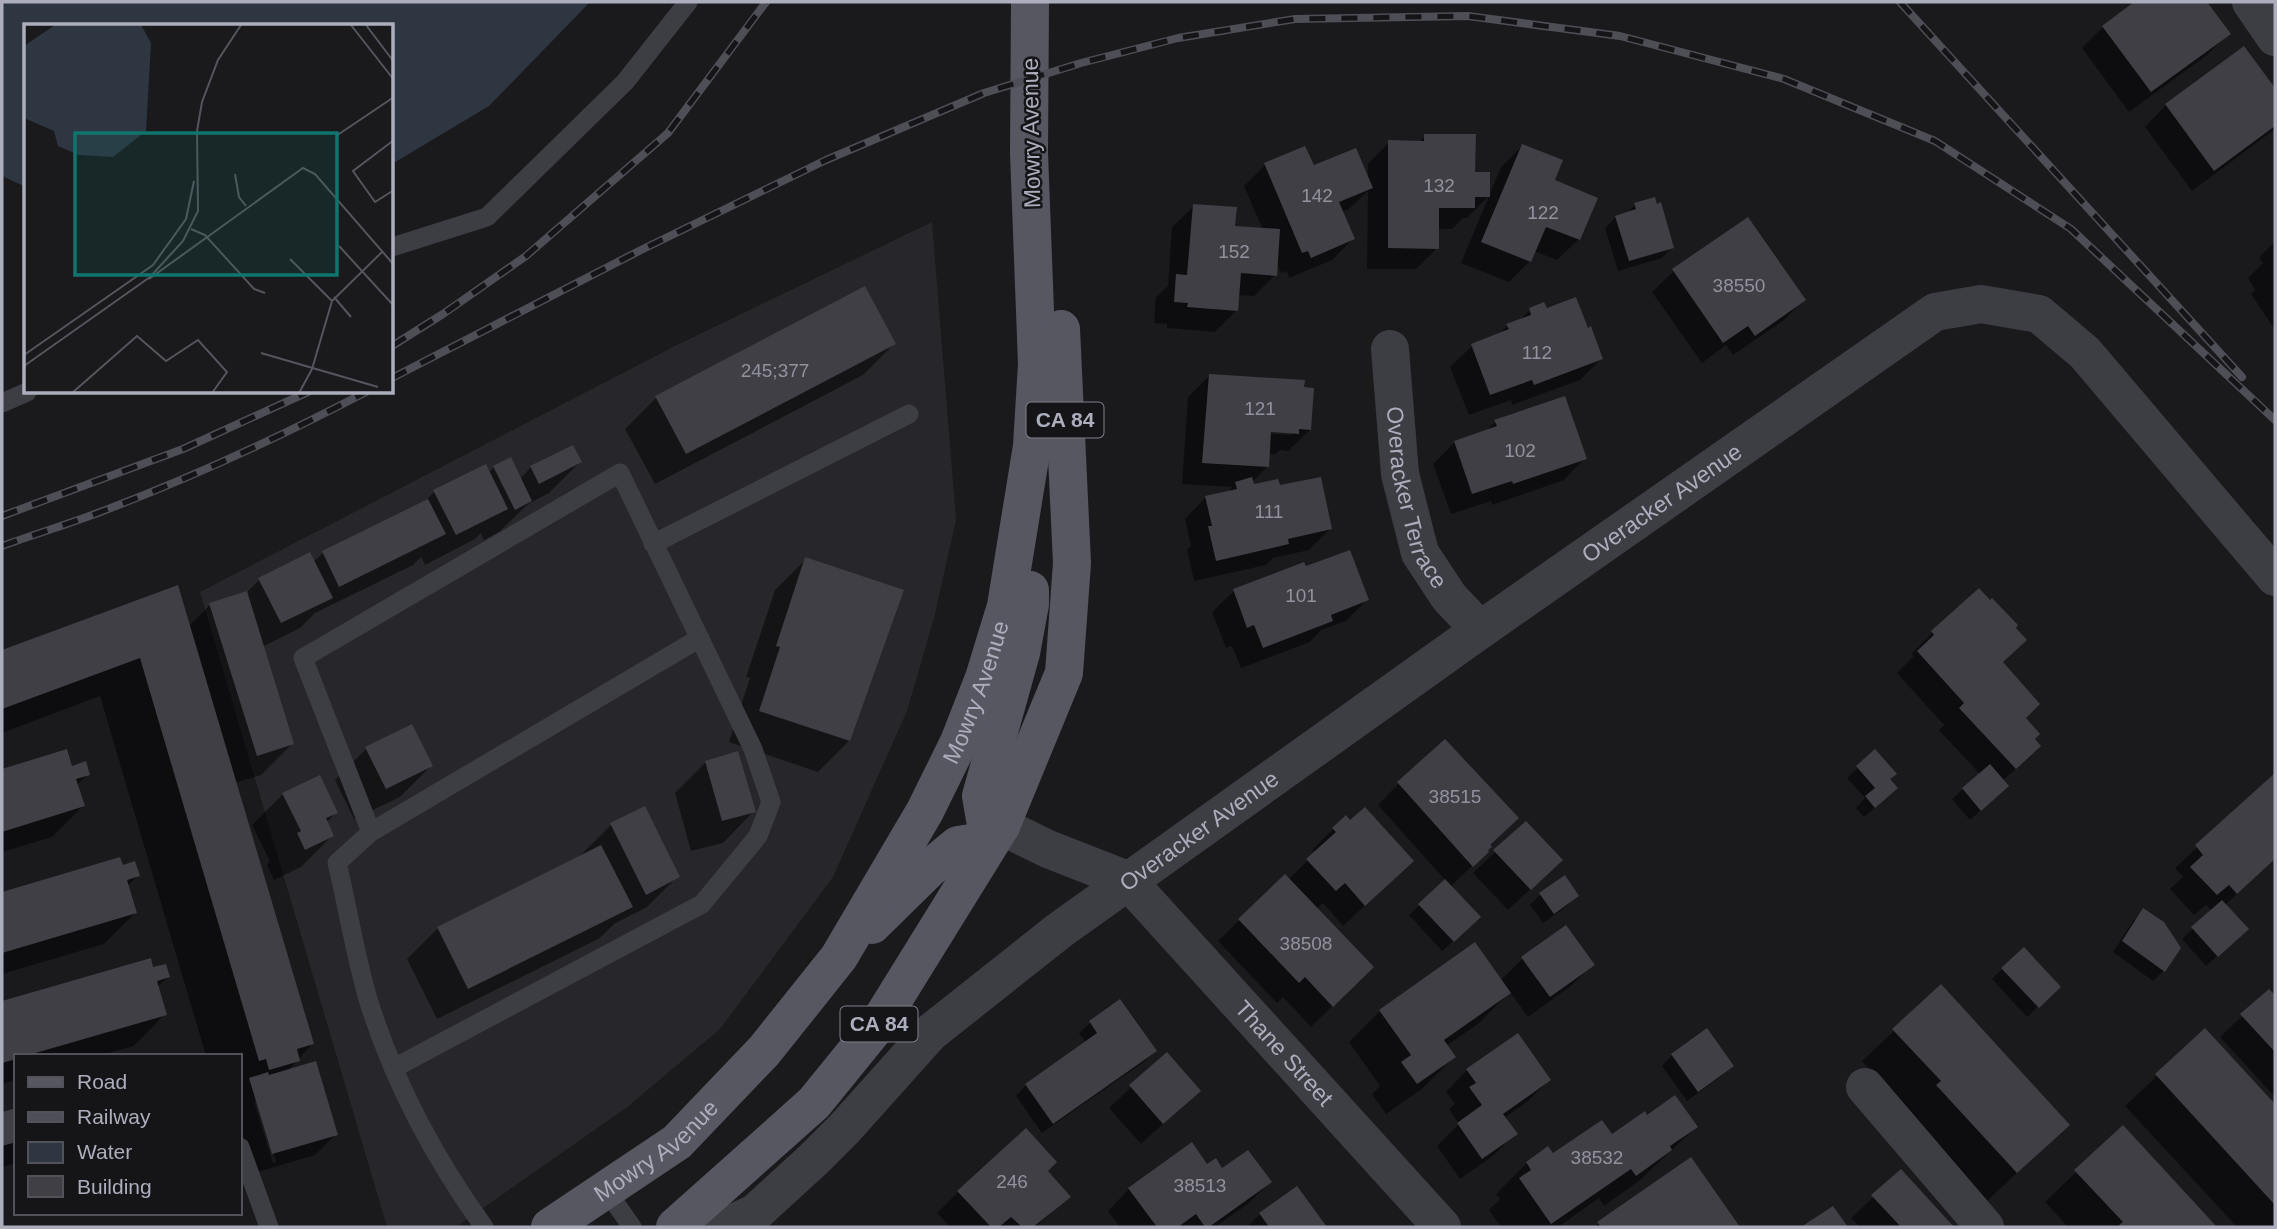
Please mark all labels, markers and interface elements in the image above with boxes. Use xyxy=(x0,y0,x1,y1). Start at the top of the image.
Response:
inset map xyxy=(24,24,394,394)
street label: Mowry Avenue xyxy=(1017,58,1045,208)
house number: 132 xyxy=(1423,175,1455,196)
house number: 142 xyxy=(1301,185,1333,206)
house number: 122 xyxy=(1527,202,1559,223)
house number: 152 xyxy=(1218,241,1250,262)
house number: 38550 xyxy=(1713,275,1765,296)
house number: 112 xyxy=(1522,342,1552,363)
house number: 245;377 xyxy=(741,360,809,381)
house number: 121 xyxy=(1244,398,1276,419)
road number: CA 84 xyxy=(1026,402,1104,438)
street label: Overacker Terrace xyxy=(1382,405,1453,593)
street label: Overacker Avenue xyxy=(1577,438,1746,568)
house number: 102 xyxy=(1504,440,1536,461)
house number: 111 xyxy=(1255,501,1283,522)
house number: 101 xyxy=(1285,585,1317,606)
street label: Mowry Avenue xyxy=(937,618,1014,768)
street label: Overacker Avenue xyxy=(1115,765,1283,896)
house number: 38515 xyxy=(1429,786,1481,807)
house number: 38508 xyxy=(1280,933,1332,954)
street label: Thane Street xyxy=(1230,995,1339,1112)
road number: CA 84 xyxy=(840,1006,917,1042)
legend xyxy=(14,1054,242,1215)
text: Road xyxy=(77,1070,127,1093)
street label: Mowry Avenue xyxy=(589,1094,723,1207)
text: Railway xyxy=(77,1105,151,1128)
text: Water xyxy=(77,1140,132,1163)
house number: 38532 xyxy=(1571,1147,1623,1168)
house number: 246 xyxy=(996,1171,1028,1192)
text: Building xyxy=(77,1175,152,1198)
house number: 38513 xyxy=(1174,1175,1226,1196)

